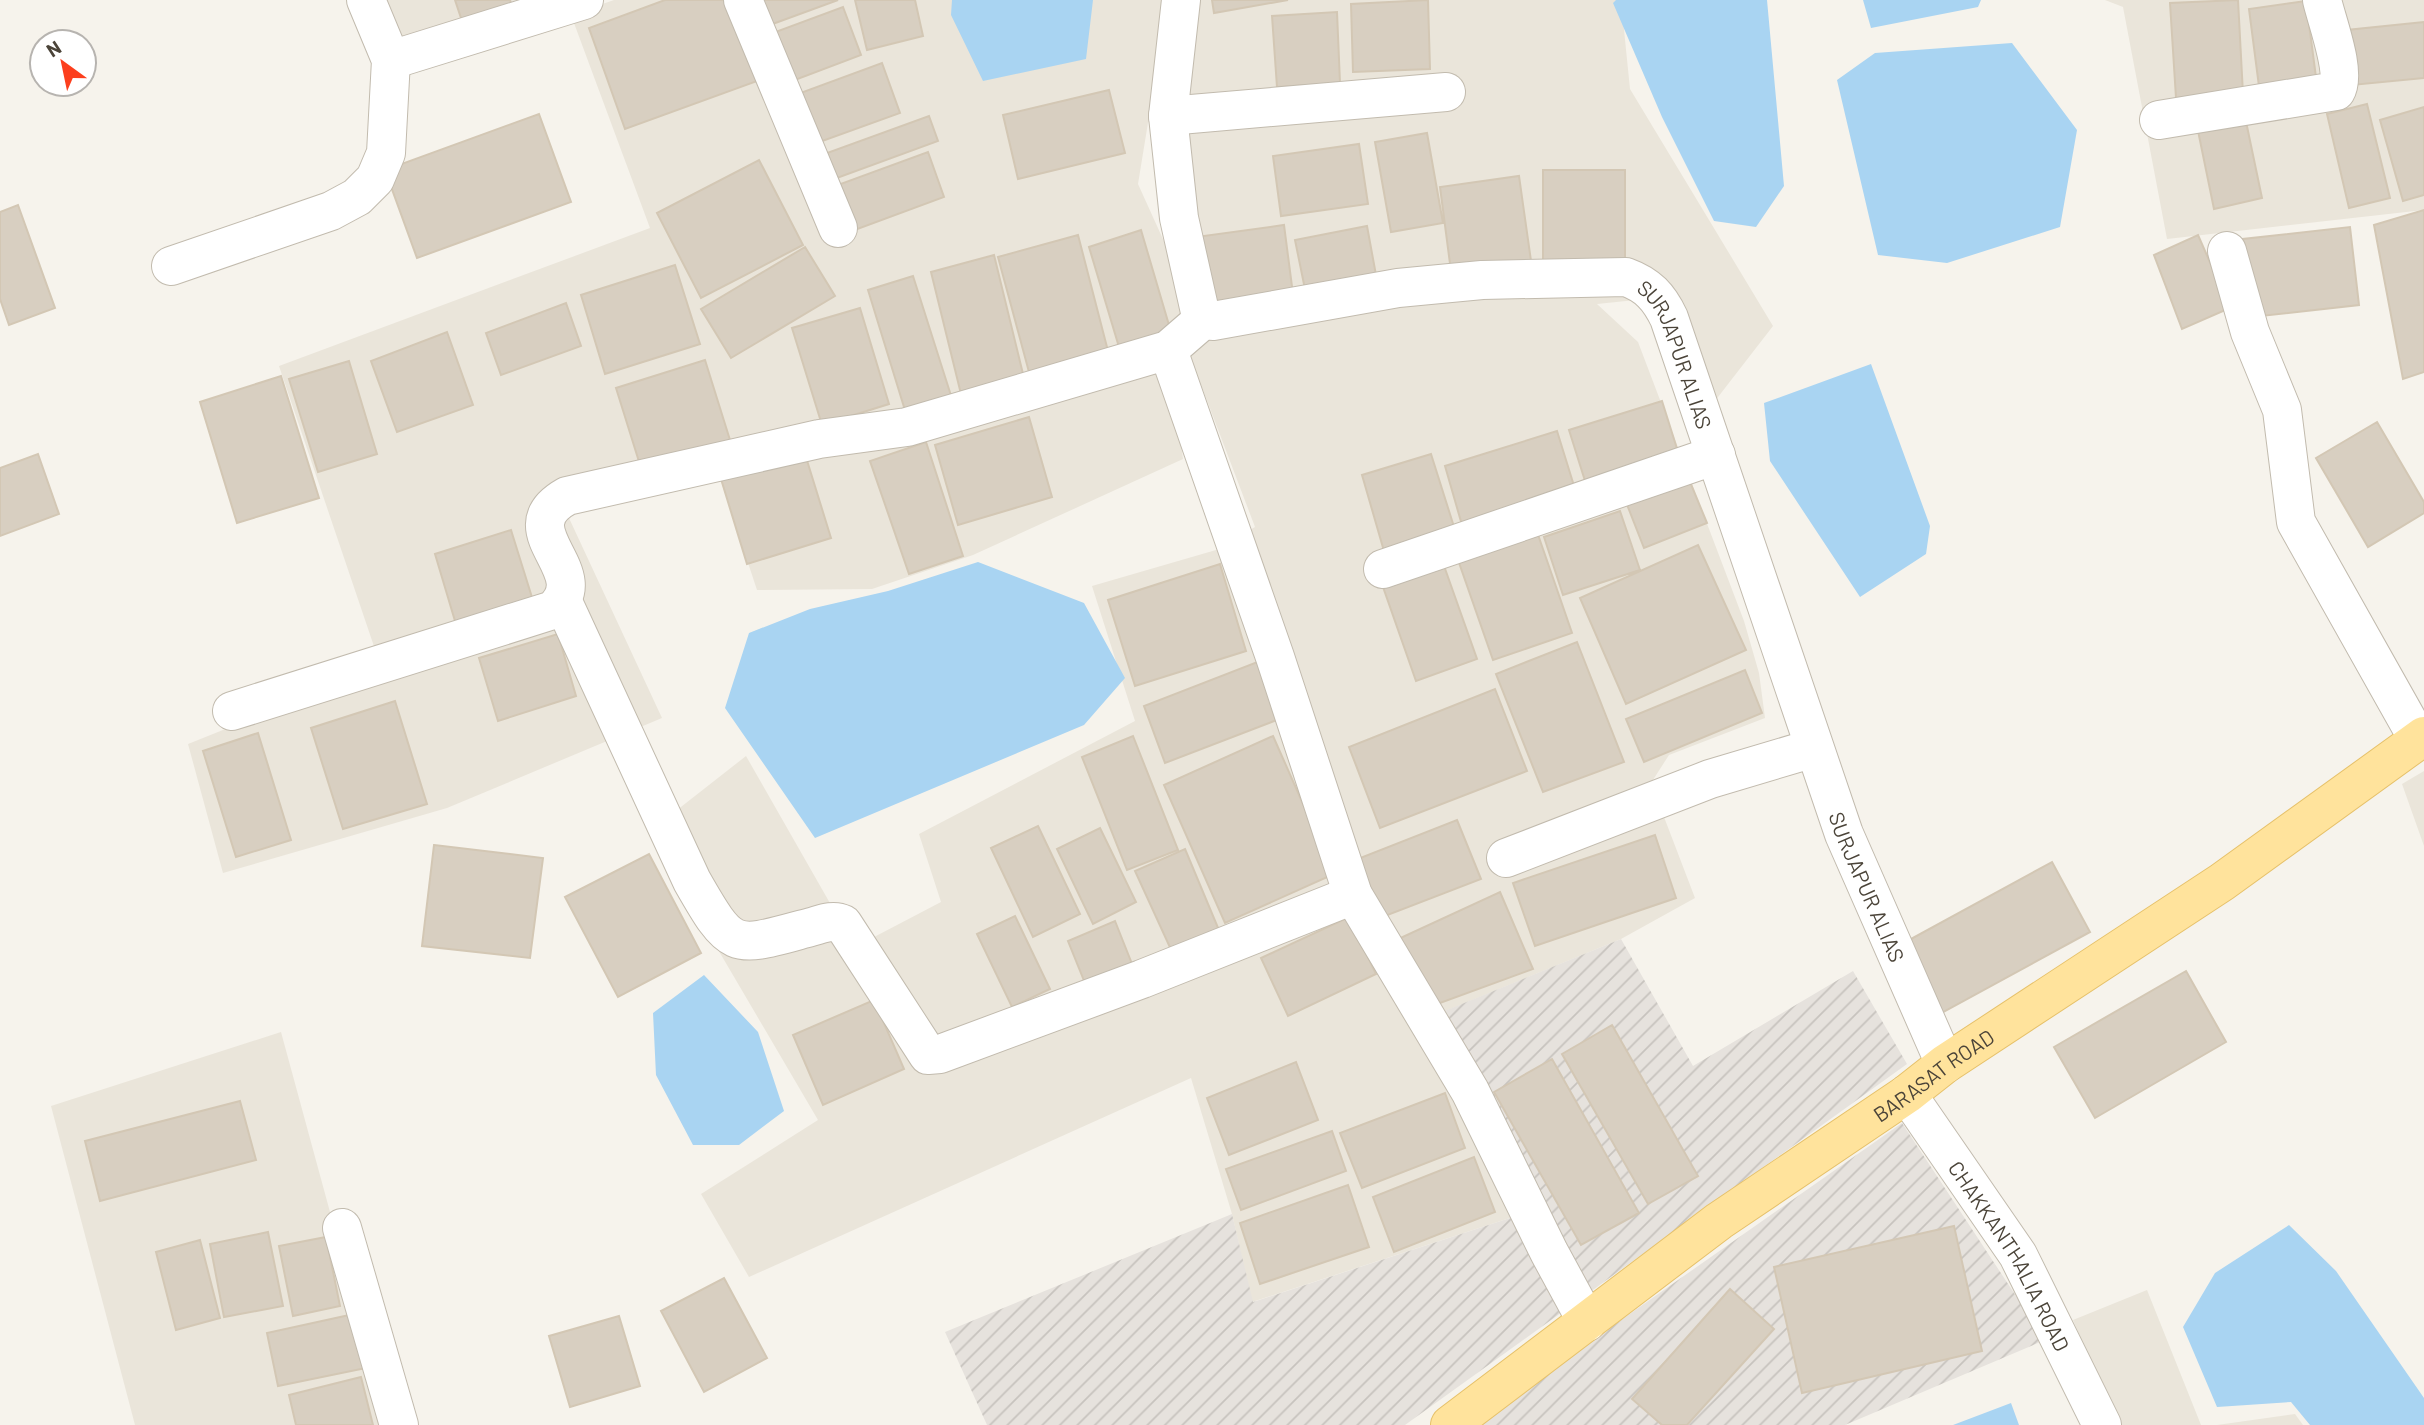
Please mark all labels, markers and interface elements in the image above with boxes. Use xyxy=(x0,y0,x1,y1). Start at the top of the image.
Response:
north arrow xyxy=(28,28,98,98)
text: N xyxy=(42,35,65,61)
street label: SURJAPUR ALIAS xyxy=(1633,274,1718,432)
street label: SURJAPUR ALIAS xyxy=(1825,808,1911,965)
street label: BARASAT ROAD xyxy=(1868,1023,1998,1126)
street label: CHAKKANTHALIA ROAD xyxy=(1944,1156,2076,1355)

